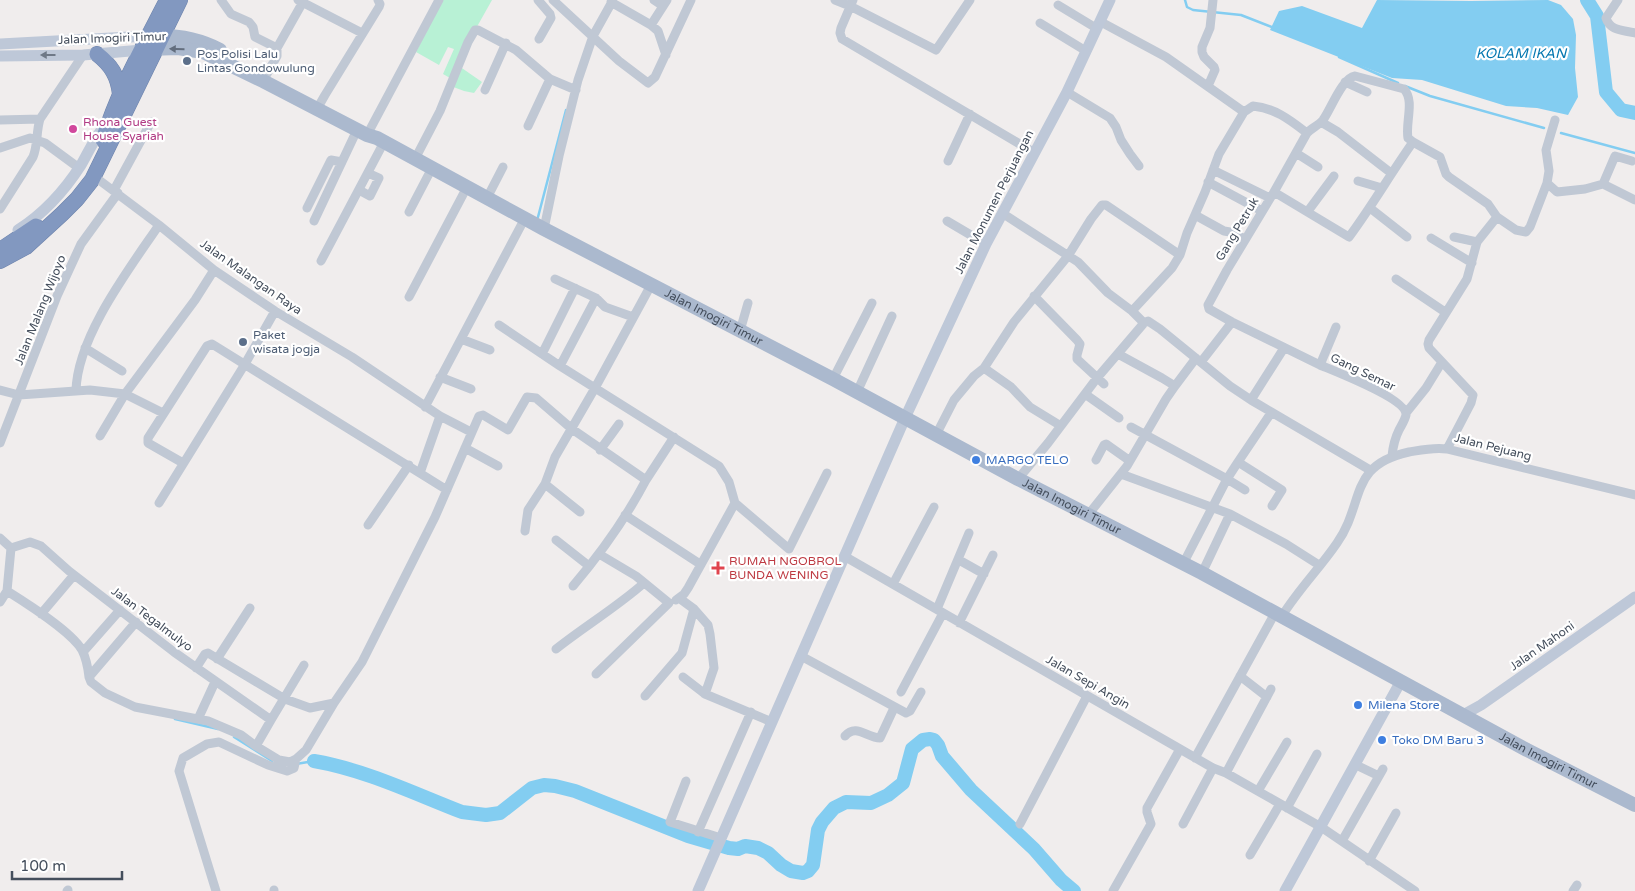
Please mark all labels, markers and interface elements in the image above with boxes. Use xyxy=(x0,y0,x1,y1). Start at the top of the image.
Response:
street label: Jalan Imogiri Timur xyxy=(58,29,167,47)
one-way arrow xyxy=(169,44,185,52)
water label: KOLAM IKAN xyxy=(1476,45,1568,62)
place label: Pos Polisi Lalu Lintas Gondowulung xyxy=(197,47,315,75)
one-way arrow xyxy=(40,51,56,59)
marker: Pos Polisi Lalu Lintas Gondowulung xyxy=(181,55,193,67)
place label: Rhona Guest House Syariah xyxy=(83,115,164,143)
marker: Rhona Guest House Syariah xyxy=(67,123,79,135)
street label: Jalan Monumen Perjuangan xyxy=(952,128,1036,276)
street label: Gang Petruk xyxy=(1213,194,1262,263)
street label: Jalan Malangan Raya xyxy=(197,237,305,317)
street label: Jalan Malang Wijoyo xyxy=(12,253,68,367)
street label: Jalan Imogiri Timur xyxy=(662,286,765,348)
place label: Paket wisata jogja xyxy=(253,328,320,356)
marker: Paket wisata jogja xyxy=(237,336,249,348)
street label: Gang Semar xyxy=(1328,350,1398,394)
street label: Jalan Pejuang xyxy=(1453,431,1533,463)
place label: MARGO TELO xyxy=(986,453,1069,467)
marker: MARGO TELO xyxy=(970,454,982,466)
street label: Jalan Imogiri Timur xyxy=(1020,476,1124,538)
place label: RUMAH NGOBROL BUNDA WENING xyxy=(729,554,841,582)
marker: RUMAH NGOBROL BUNDA WENING xyxy=(711,561,725,575)
street label: Jalan Tegalmulyo xyxy=(109,584,195,654)
street label: Jalan Mahoni xyxy=(1507,619,1577,673)
street label: Jalan Sepi Angin xyxy=(1044,652,1132,712)
place label: Milena Store xyxy=(1368,698,1440,712)
marker: Milena Store xyxy=(1352,699,1364,711)
street label: Jalan Imogiri Timur xyxy=(1497,729,1600,792)
place label: Toko DM Baru 3 xyxy=(1392,733,1484,747)
marker: Toko DM Baru 3 xyxy=(1376,734,1388,746)
scale bar xyxy=(12,848,122,880)
text: 100 m xyxy=(20,857,66,875)

